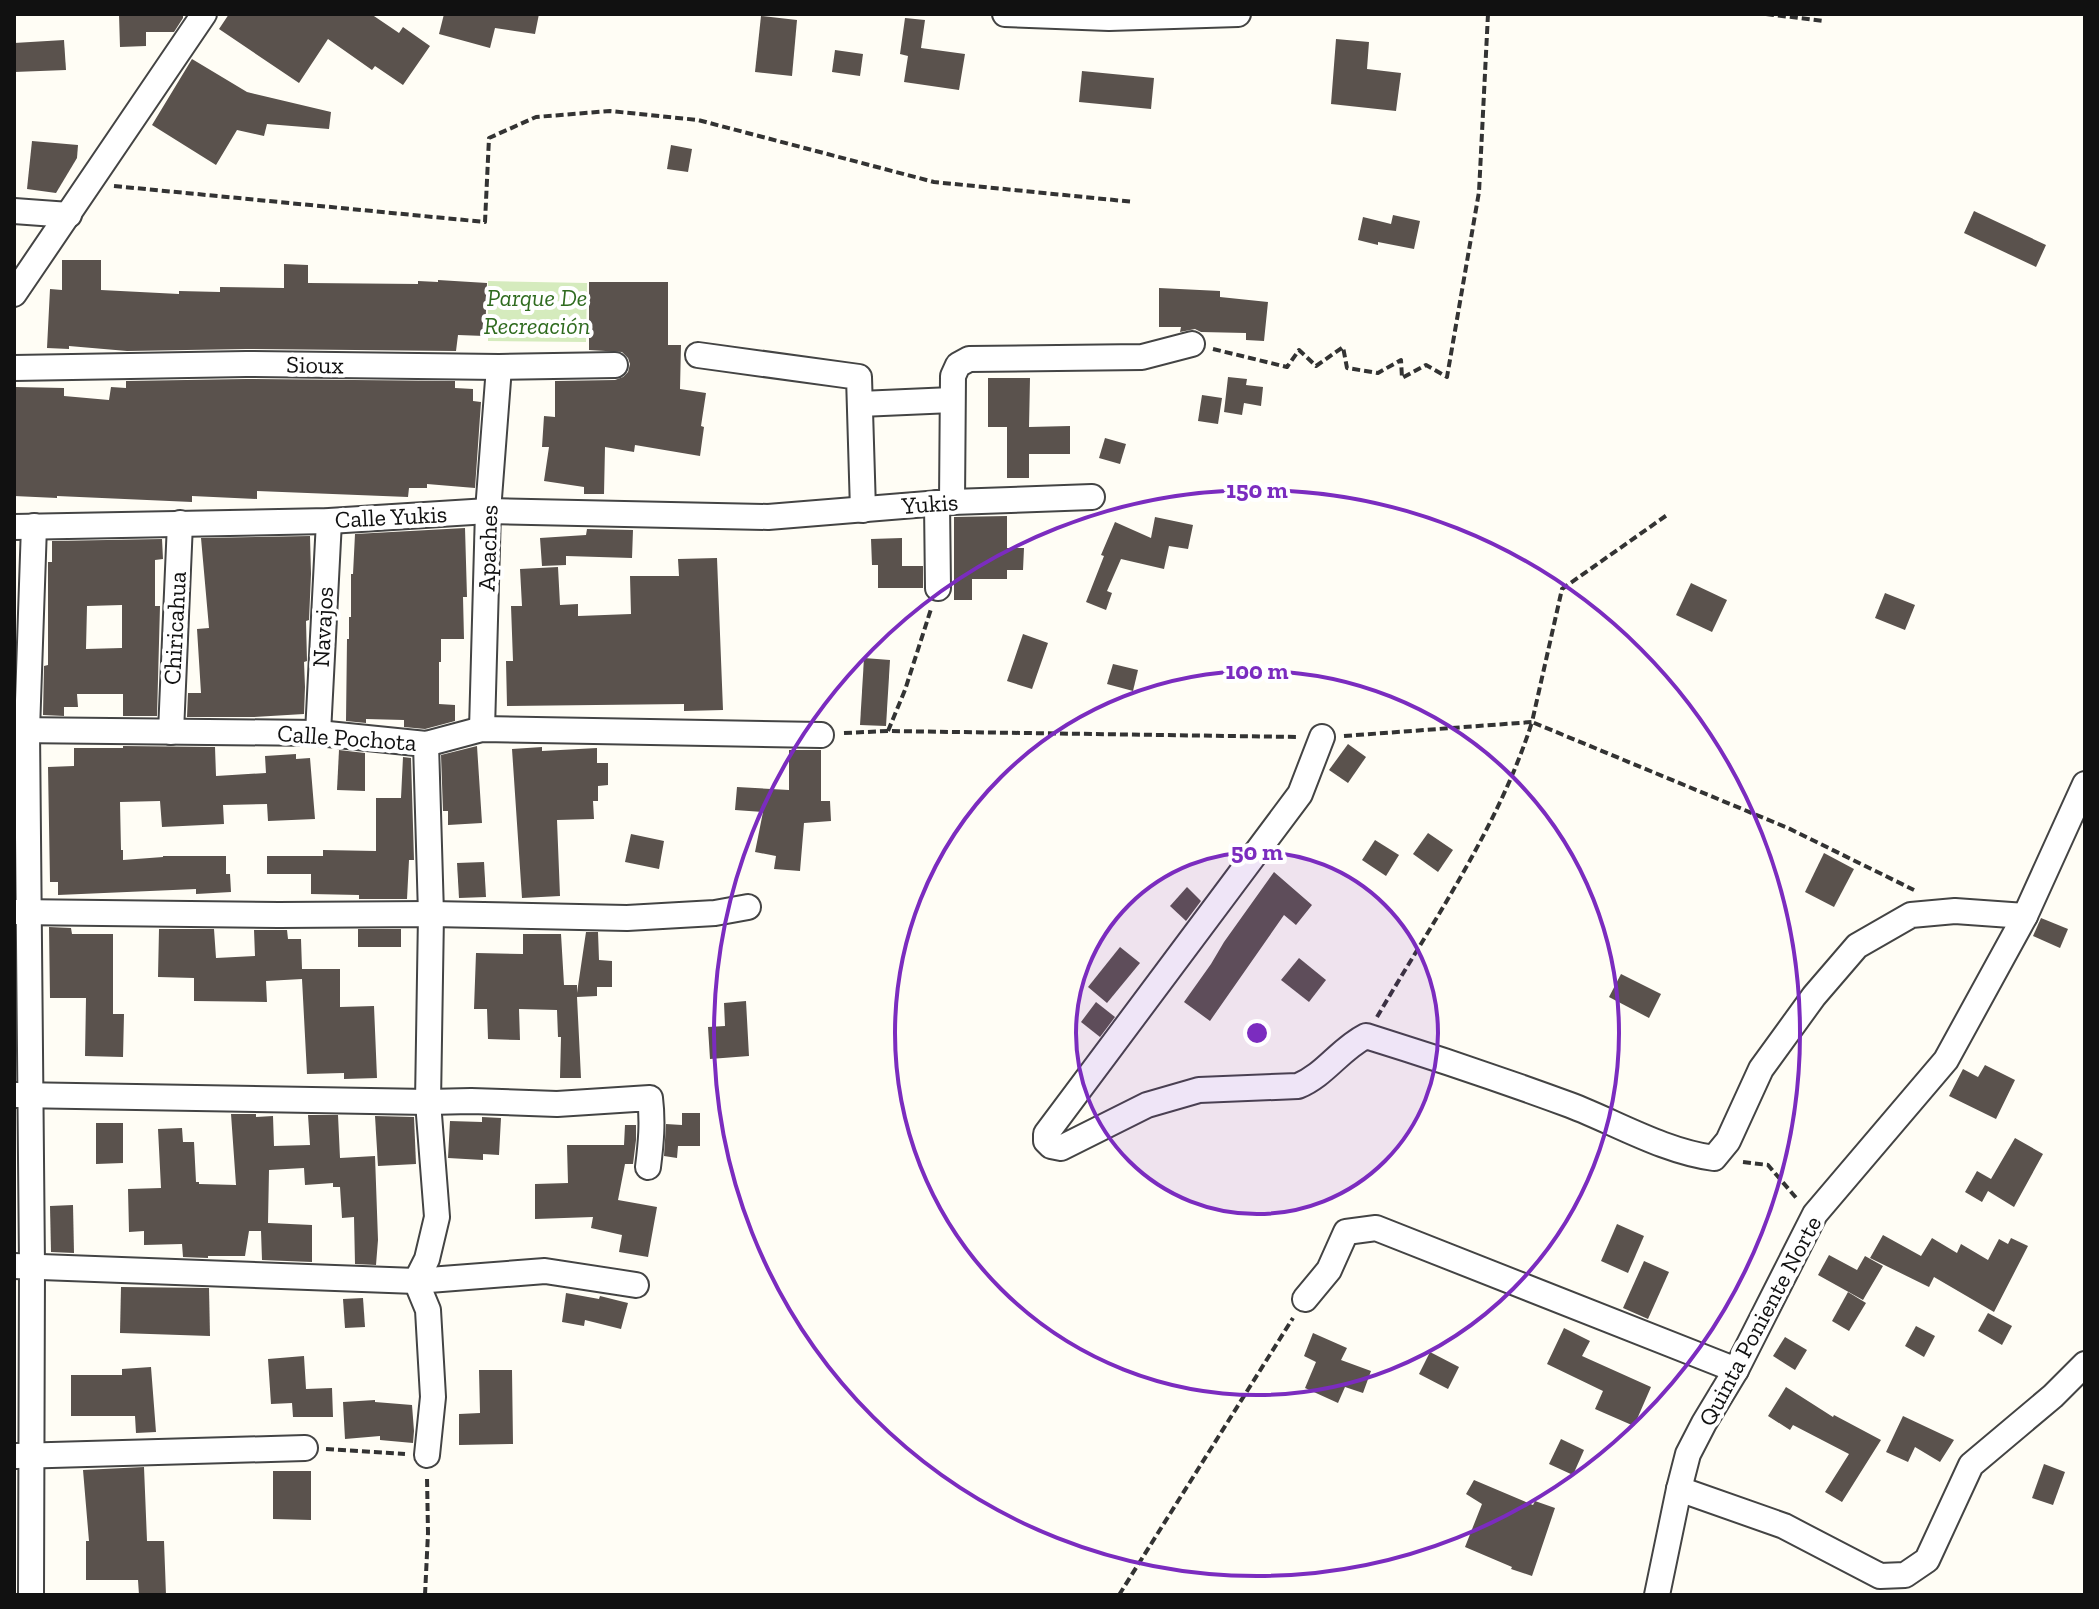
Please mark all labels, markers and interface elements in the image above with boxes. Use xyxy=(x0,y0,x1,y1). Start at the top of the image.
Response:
park label: Parque De Recreación xyxy=(484,283,590,340)
street label: Sioux xyxy=(286,349,344,380)
text: 150 m xyxy=(1226,475,1288,504)
street label: Yukis xyxy=(900,487,959,520)
street label: Calle Yukis xyxy=(334,499,448,534)
street label: Apaches xyxy=(471,504,504,592)
street label: Chiricahua xyxy=(157,570,192,685)
street label: Navajos xyxy=(306,586,339,668)
text: 100 m xyxy=(1226,656,1288,685)
street label: Calle Pochota xyxy=(276,718,418,757)
text: 50 m xyxy=(1231,837,1283,866)
centre of rings xyxy=(1243,1019,1271,1047)
street label: Quinta Poniente Norte xyxy=(1692,1211,1827,1431)

